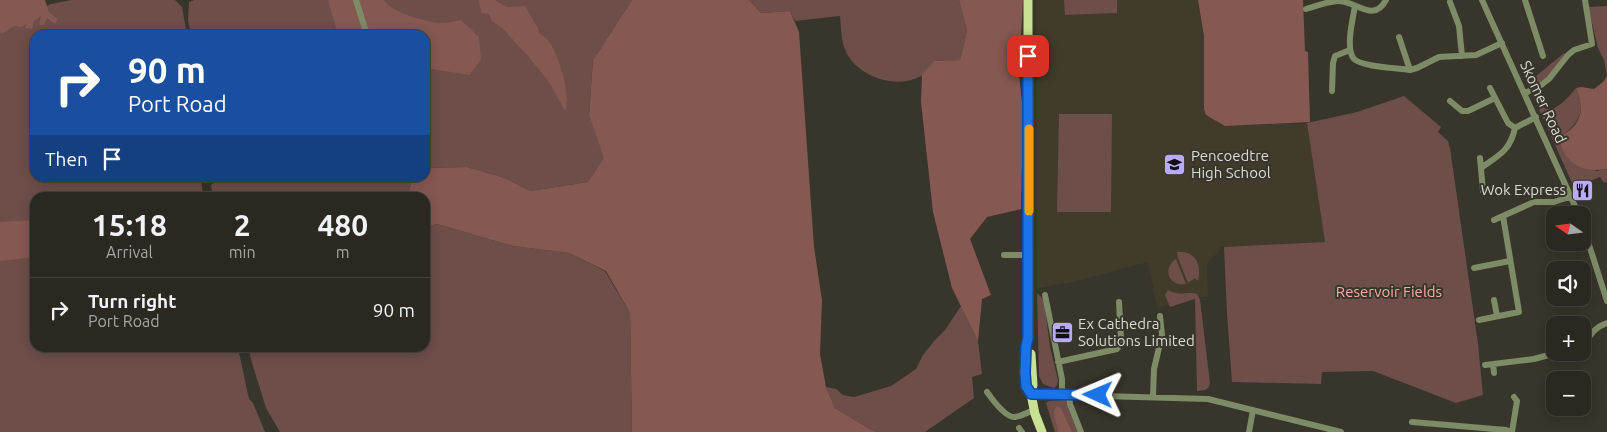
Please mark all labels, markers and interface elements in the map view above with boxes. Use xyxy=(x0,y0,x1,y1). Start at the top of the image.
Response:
pin xyxy=(1007,35,1049,77)
icon: arrive xyxy=(1014,42,1042,70)
icon: right xyxy=(45,50,110,115)
text: 90 m xyxy=(128,50,206,90)
street label: Skomer Road xyxy=(1517,58,1570,146)
text: Port Road xyxy=(128,91,227,116)
icon: arrive xyxy=(98,145,126,173)
place label: Pencoedtre High School xyxy=(1191,147,1271,181)
text: Then xyxy=(45,148,88,170)
school or university icon: Pencoedtre High School xyxy=(1163,153,1187,177)
restaurant icon: Wok Express xyxy=(1570,178,1594,202)
place label: Wok Express xyxy=(1481,181,1566,198)
north arrow xyxy=(1546,206,1591,251)
map controls xyxy=(1546,206,1591,416)
text: 15:18 xyxy=(92,208,167,242)
text: 2 xyxy=(234,208,251,242)
text: 480 xyxy=(317,208,368,242)
text: Arrival xyxy=(106,243,153,261)
text: min xyxy=(229,243,256,261)
text: m xyxy=(336,243,350,261)
button: sound xyxy=(1546,261,1591,306)
park label: Reservoir Fields xyxy=(1336,283,1442,300)
text: Turn right xyxy=(88,290,176,312)
icon: right xyxy=(45,296,73,324)
text: 90 m xyxy=(373,299,415,321)
text: Port Road xyxy=(88,312,160,330)
place label: Ex Cathedra Solutions Limited xyxy=(1078,315,1195,349)
button: + xyxy=(1546,316,1591,361)
office icon: Ex Cathedra Solutions Limited xyxy=(1050,321,1074,345)
position arrow xyxy=(1071,368,1123,420)
button: − xyxy=(1546,371,1591,416)

